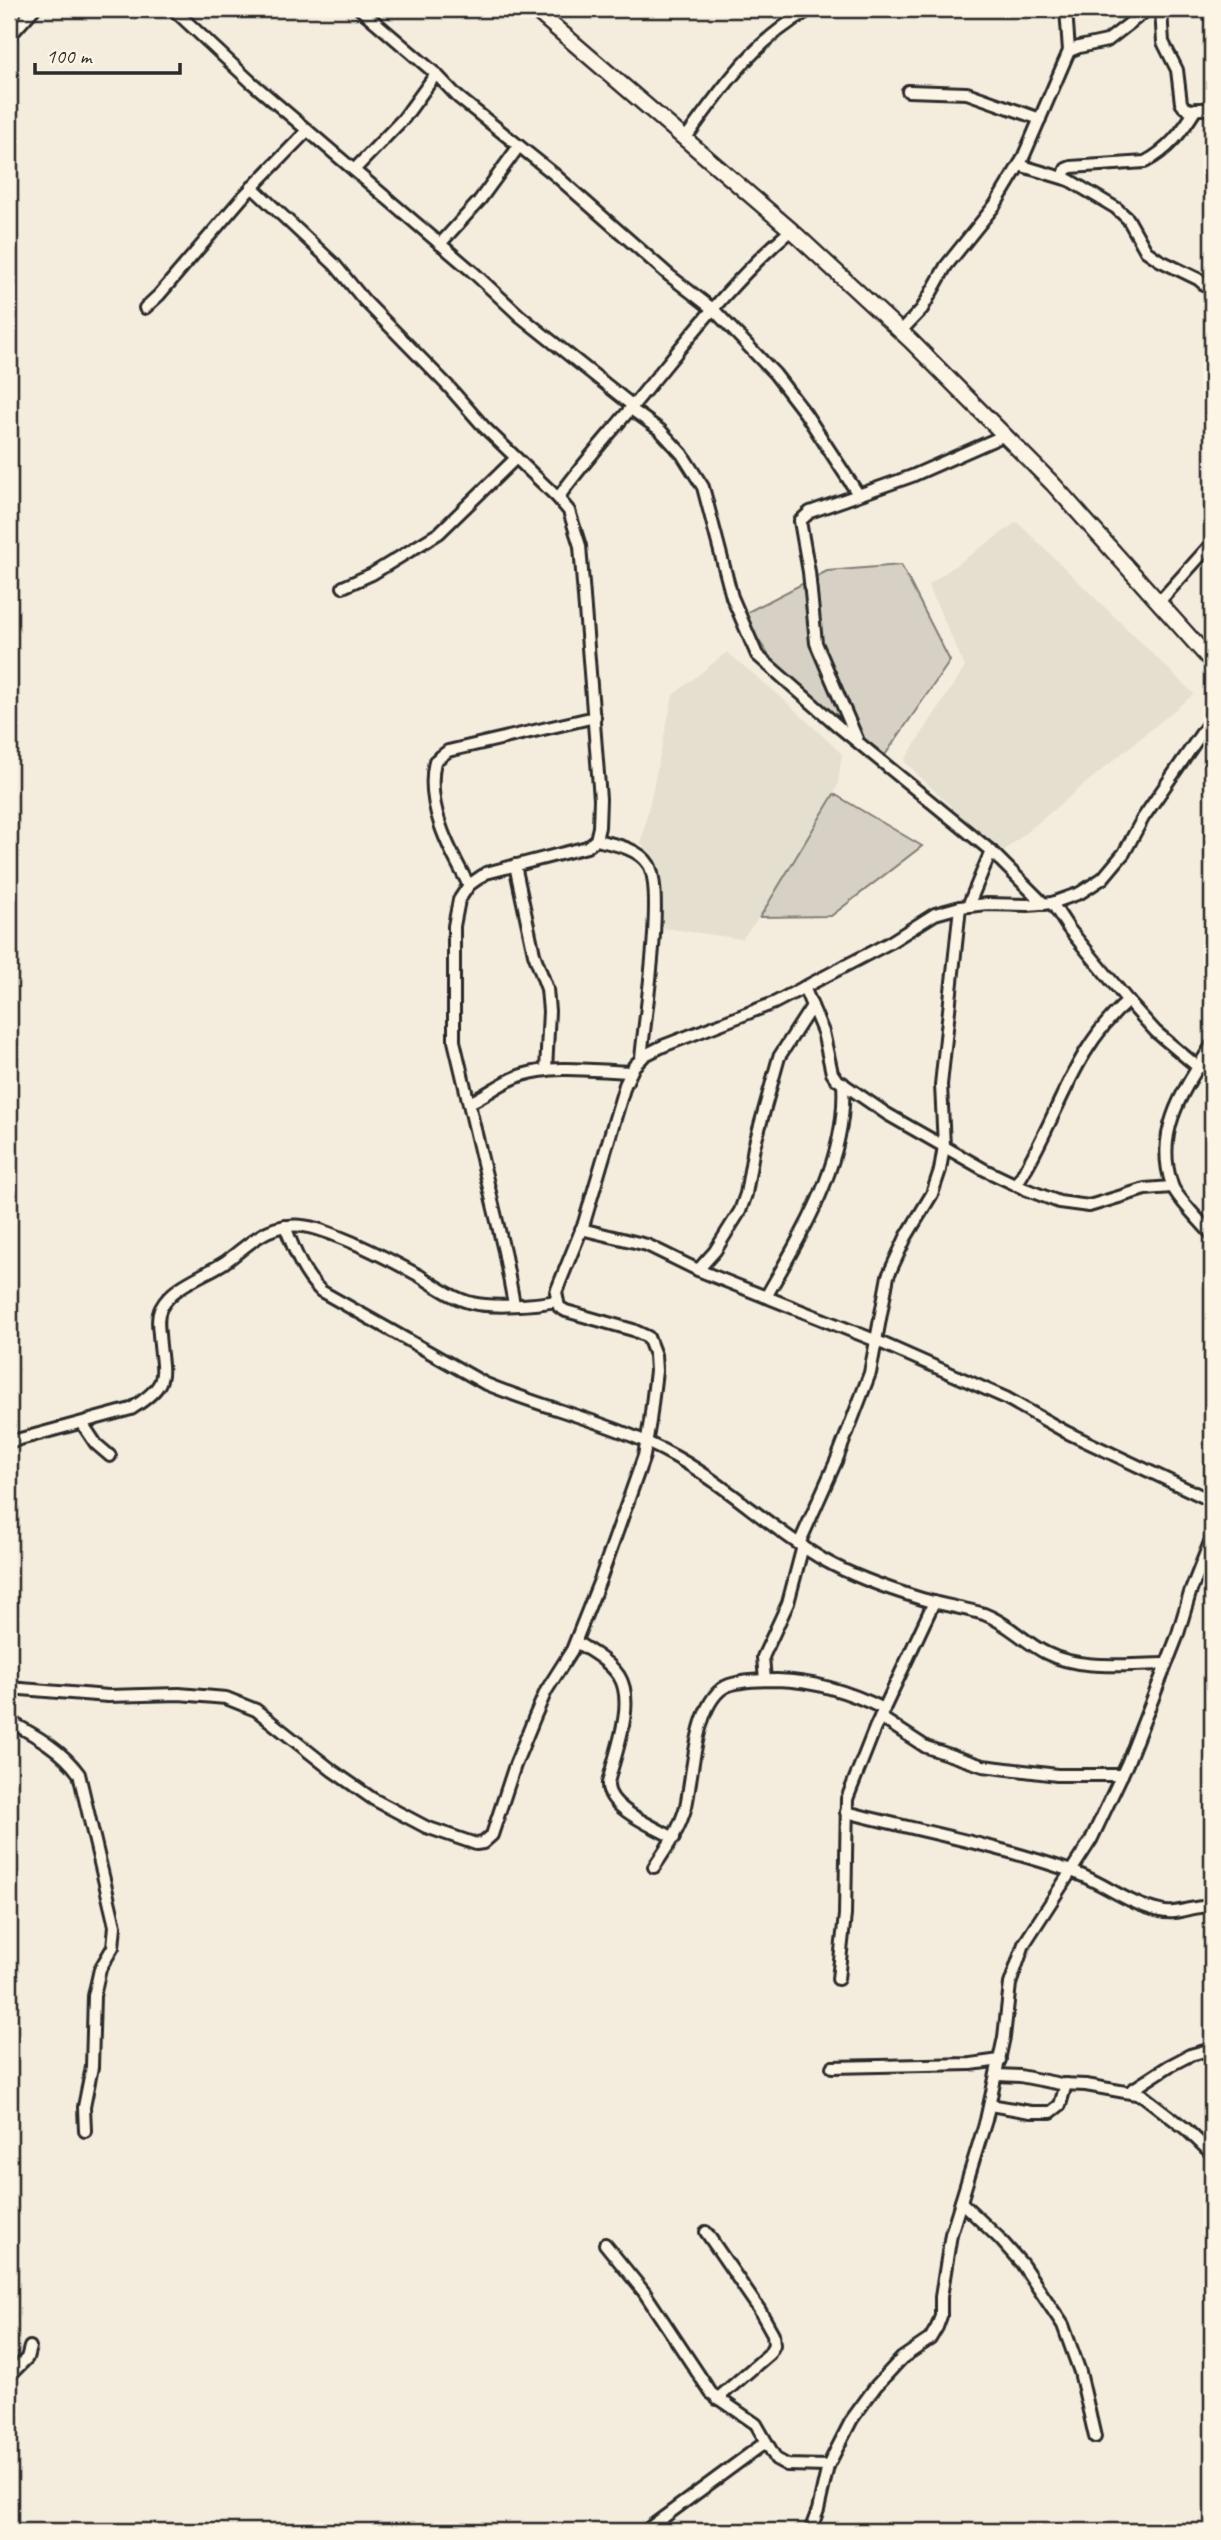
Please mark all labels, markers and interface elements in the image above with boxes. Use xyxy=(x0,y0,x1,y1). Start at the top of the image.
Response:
scale bar xyxy=(35,32,180,76)
text: 100 m xyxy=(46,43,93,69)

